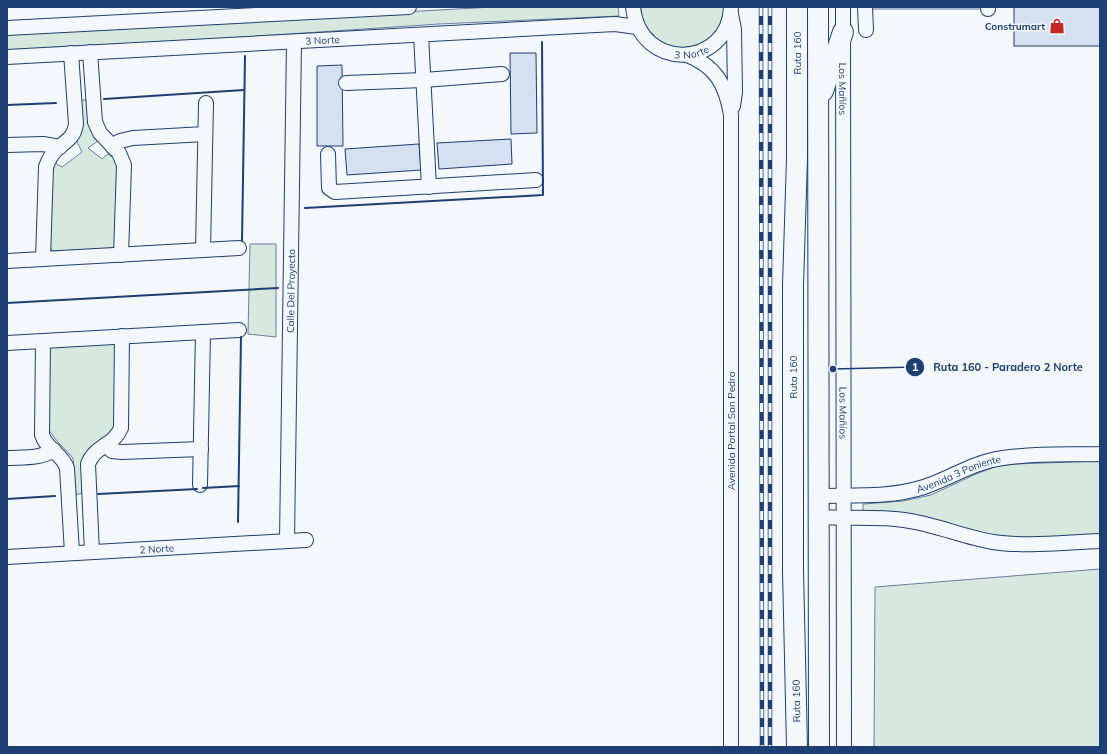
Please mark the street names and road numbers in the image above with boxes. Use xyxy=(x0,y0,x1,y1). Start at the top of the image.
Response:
street label: Ruta 160 xyxy=(791,32,804,74)
street label: 3 Norte xyxy=(305,33,340,48)
street label: 3 Norte xyxy=(674,43,711,62)
street label: Los Mañíos xyxy=(836,63,849,115)
street label: Calle Del Proyecto xyxy=(284,249,298,333)
street label: Ruta 160 xyxy=(787,356,800,398)
street label: Avenida Portal San Pedro xyxy=(725,371,738,490)
street label: Los Mañíos xyxy=(837,387,850,439)
street label: Avenida 3 Poniente xyxy=(915,452,1002,496)
street label: 2 Norte xyxy=(139,542,174,556)
street label: Ruta 160 xyxy=(790,679,803,723)

